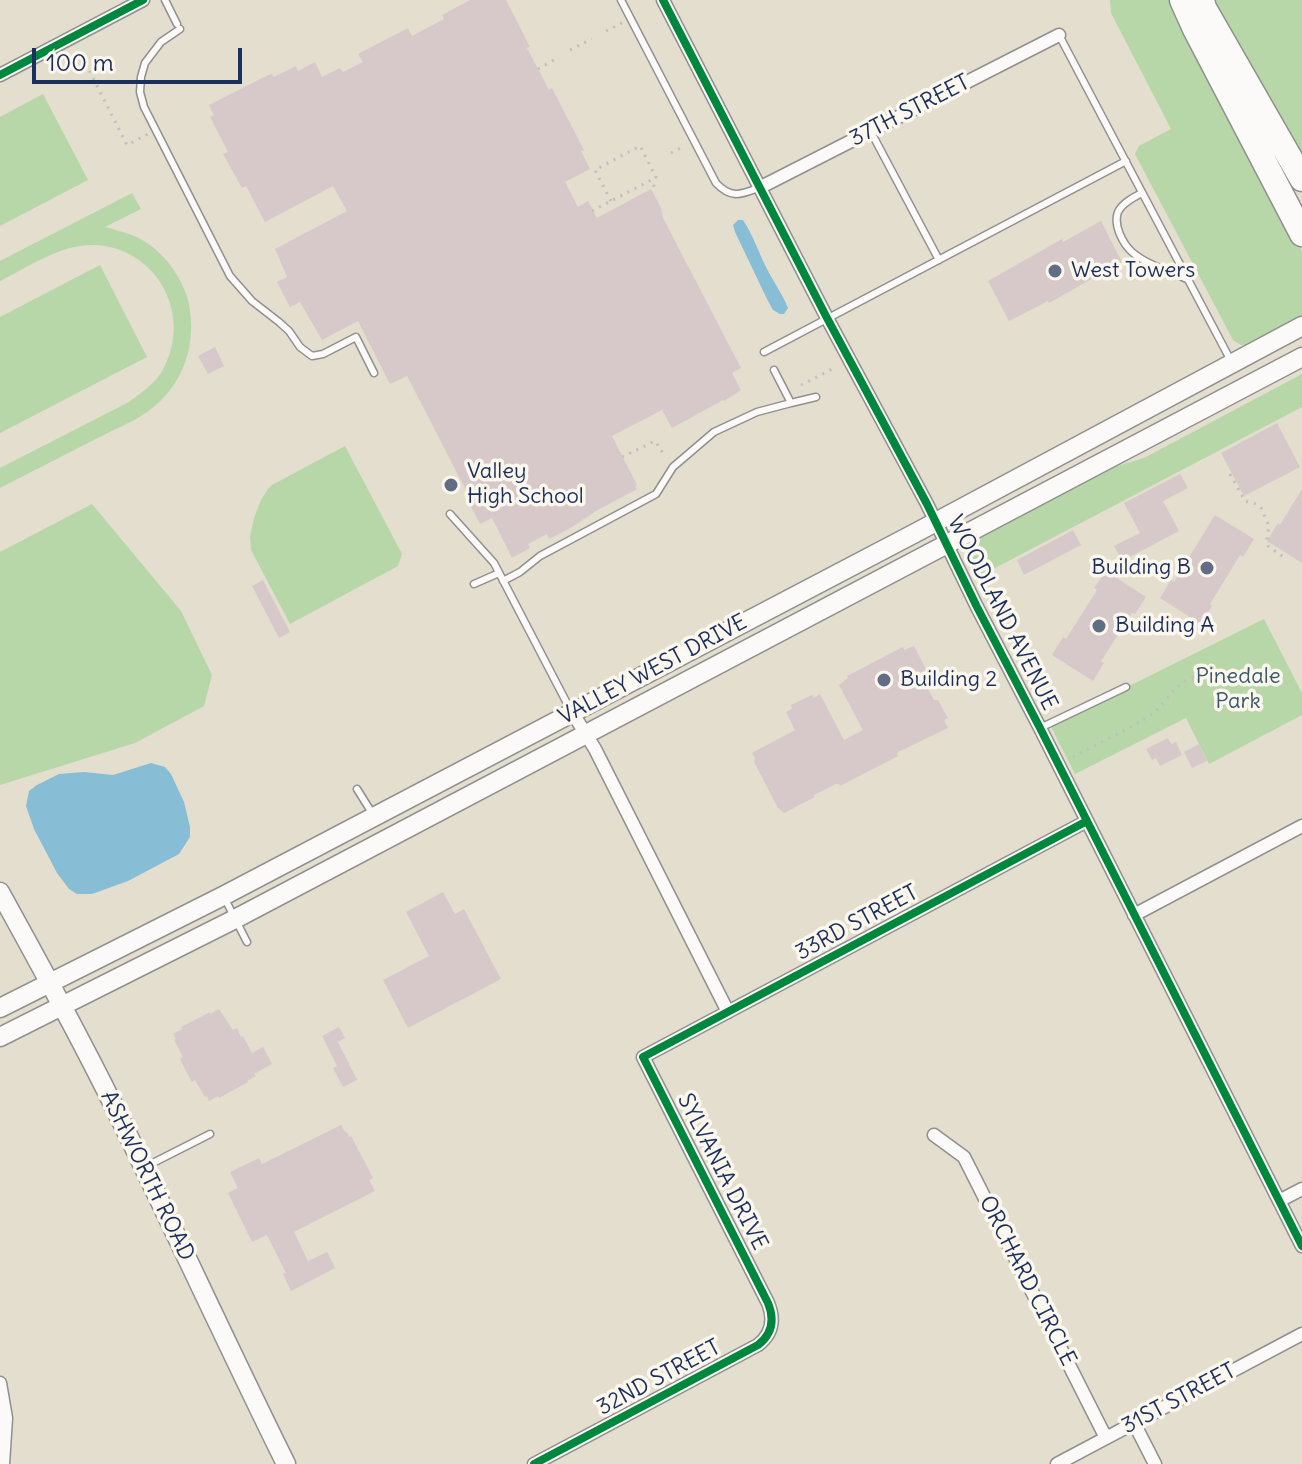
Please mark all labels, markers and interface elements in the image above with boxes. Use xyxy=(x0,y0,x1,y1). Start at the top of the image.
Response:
scale bar xyxy=(36,32,246,82)
text: 100 m xyxy=(46,47,114,77)
street label: 37TH STREET xyxy=(846,70,974,152)
place label: West Towers xyxy=(1071,258,1195,284)
marker: West Towers xyxy=(1046,262,1064,280)
place label: Valley High School xyxy=(467,459,584,510)
marker: Valley High School xyxy=(442,476,460,494)
street label: WOODLAND AVENUE xyxy=(941,511,1063,715)
place label: Building B xyxy=(1091,555,1191,581)
marker: Building B xyxy=(1198,559,1216,577)
street label: VALLEY WEST DRIVE xyxy=(554,609,752,731)
place label: Building A xyxy=(1115,613,1214,639)
marker: Building A xyxy=(1090,617,1108,635)
park label: Pinedale Park xyxy=(1195,664,1281,716)
place label: Building 2 xyxy=(900,667,997,693)
marker: Building 2 xyxy=(875,671,893,689)
street label: 33RD STREET xyxy=(791,880,923,966)
street label: ASHWORTH ROAD xyxy=(94,1087,200,1265)
street label: SYLVANIA DRIVE xyxy=(671,1089,773,1255)
street label: ORCHARD CIRCLE xyxy=(973,1192,1081,1370)
street label: 32ND STREET xyxy=(593,1335,725,1421)
street label: 31ST STREET xyxy=(1118,1358,1240,1440)

